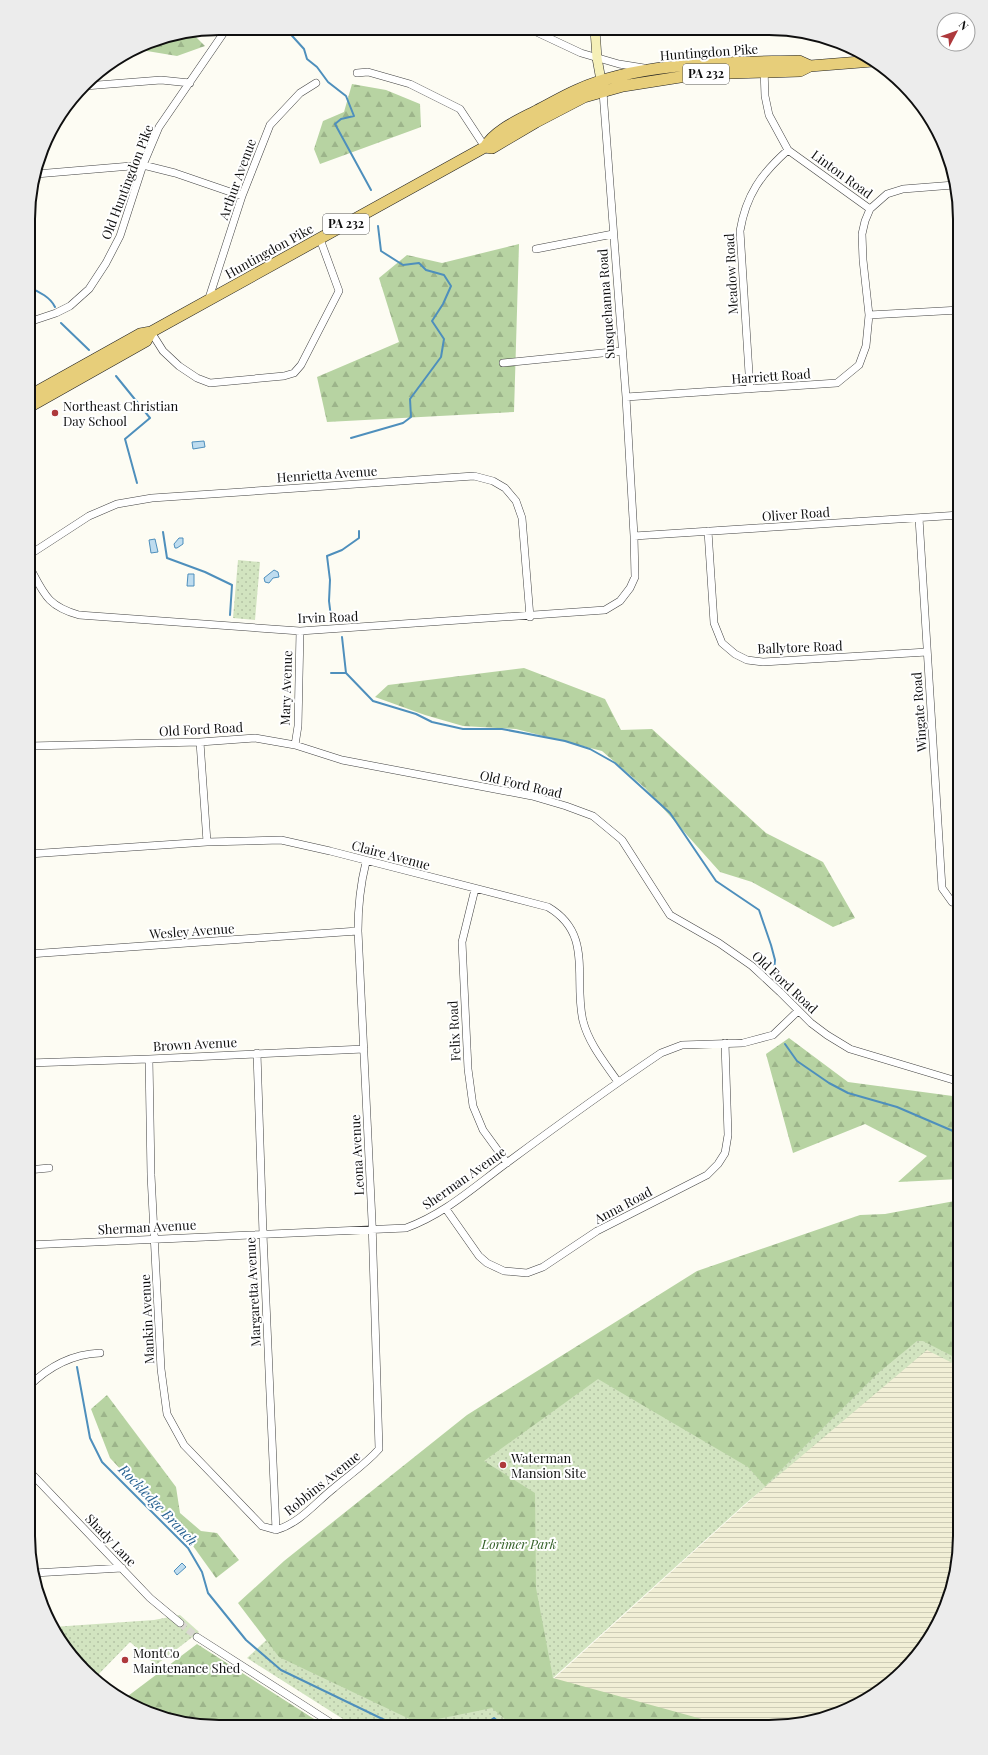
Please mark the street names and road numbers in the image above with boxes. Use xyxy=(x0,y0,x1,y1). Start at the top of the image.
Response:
street label: Huntingdon Pike xyxy=(659,40,759,63)
road number: PA 232 xyxy=(683,64,729,84)
street label: Old Huntingdon Pike xyxy=(97,121,157,242)
street label: Arthur Avenue xyxy=(214,136,259,223)
street label: Linton Road xyxy=(808,146,877,202)
road number: PA 232 xyxy=(323,214,369,234)
street label: Huntingdon Pike xyxy=(222,219,316,282)
street label: Meadow Road xyxy=(720,233,741,315)
street label: Susquehanna Road xyxy=(593,248,618,360)
street label: Harriett Road xyxy=(731,364,812,387)
street label: Henrietta Avenue xyxy=(276,461,378,485)
street label: Oliver Road xyxy=(761,503,831,524)
street label: Irvin Road xyxy=(297,607,359,626)
street label: Ballytore Road xyxy=(757,637,843,656)
street label: Mary Avenue xyxy=(276,650,295,726)
street label: Wingate Road xyxy=(907,671,930,754)
street label: Old Ford Road xyxy=(159,718,244,739)
street label: Old Ford Road xyxy=(478,766,564,801)
street label: Claire Avenue xyxy=(350,836,433,873)
street label: Wesley Avenue xyxy=(148,919,235,942)
street label: Old Ford Road xyxy=(749,947,822,1017)
street label: Felix Road xyxy=(443,1000,464,1062)
street label: Brown Avenue xyxy=(153,1033,238,1054)
street label: Leona Avenue xyxy=(346,1114,367,1196)
street label: Sherman Avenue xyxy=(418,1142,509,1213)
street label: Anna Road xyxy=(590,1182,655,1227)
street label: Sherman Avenue xyxy=(97,1215,197,1238)
street label: Margaretta Avenue xyxy=(241,1236,264,1347)
street label: Mankin Avenue xyxy=(136,1273,157,1364)
street label: Robbins Avenue xyxy=(280,1446,364,1519)
street label: Shady Lane xyxy=(82,1510,141,1570)

